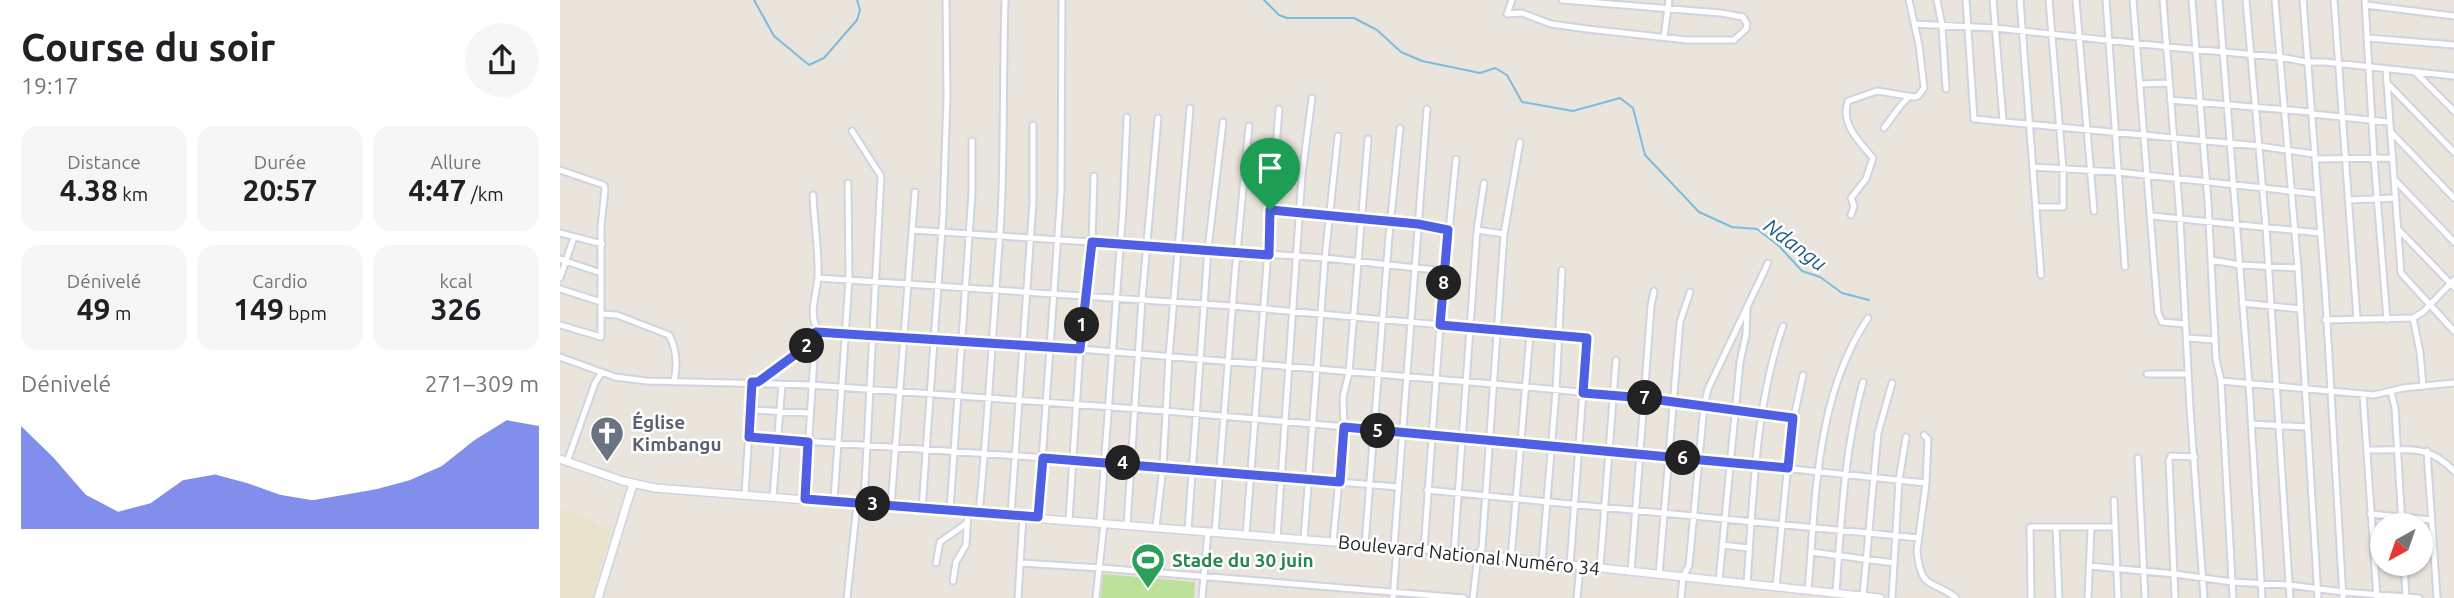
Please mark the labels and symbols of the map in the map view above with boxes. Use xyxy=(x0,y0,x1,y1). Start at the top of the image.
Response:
pin xyxy=(1240,138,1300,210)
water label: Ndangu xyxy=(1760,213,1832,275)
pin: 8 xyxy=(1426,266,1462,300)
pin: 1 xyxy=(1064,308,1100,342)
pin: 2 xyxy=(790,328,824,364)
pin: 7 xyxy=(1628,380,1662,416)
place label: Église Kimbangu xyxy=(632,411,722,455)
church icon: Église Kimbangu xyxy=(588,414,626,463)
pin: 5 xyxy=(1360,414,1396,448)
pin: 6 xyxy=(1666,440,1700,476)
pin: 4 xyxy=(1106,446,1140,480)
pin: 3 xyxy=(856,486,890,522)
north arrow xyxy=(2370,513,2432,576)
street label: Boulevard National Numéro 34 xyxy=(1337,530,1601,580)
sports icon: Stade du 30 juin xyxy=(1129,541,1167,590)
place label: Stade du 30 juin xyxy=(1172,549,1314,571)

